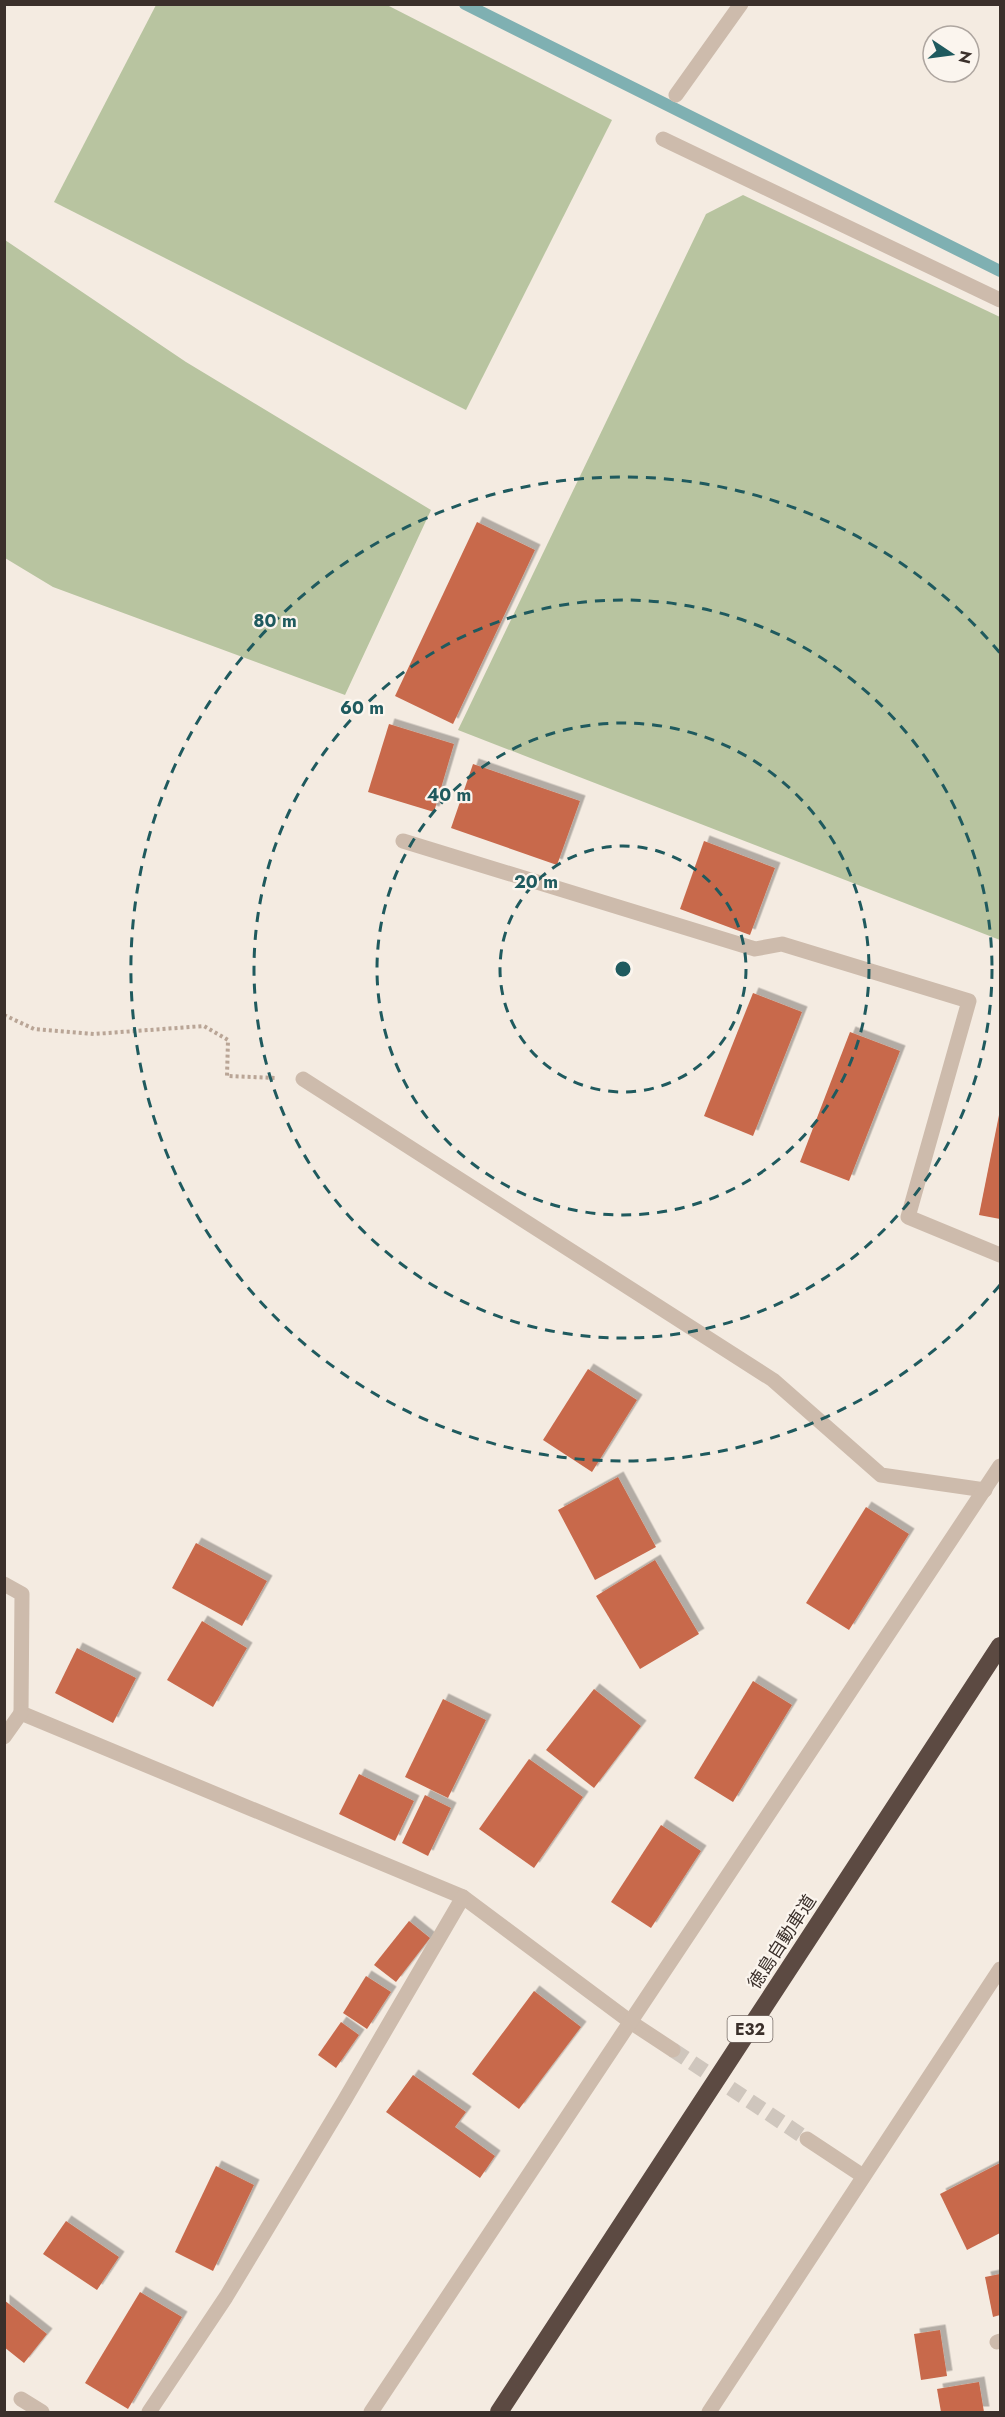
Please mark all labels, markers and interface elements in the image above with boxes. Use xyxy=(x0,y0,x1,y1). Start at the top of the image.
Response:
north arrow xyxy=(921,24,981,84)
text: N xyxy=(952,48,978,66)
text: 80 m xyxy=(253,608,297,634)
text: 60 m xyxy=(340,695,384,721)
text: 40 m xyxy=(427,782,471,808)
text: 20 m xyxy=(514,869,558,895)
centre of rings xyxy=(613,959,633,979)
street label: 徳島自動車道 xyxy=(742,1890,822,1994)
road number: E32 xyxy=(728,2016,772,2042)

